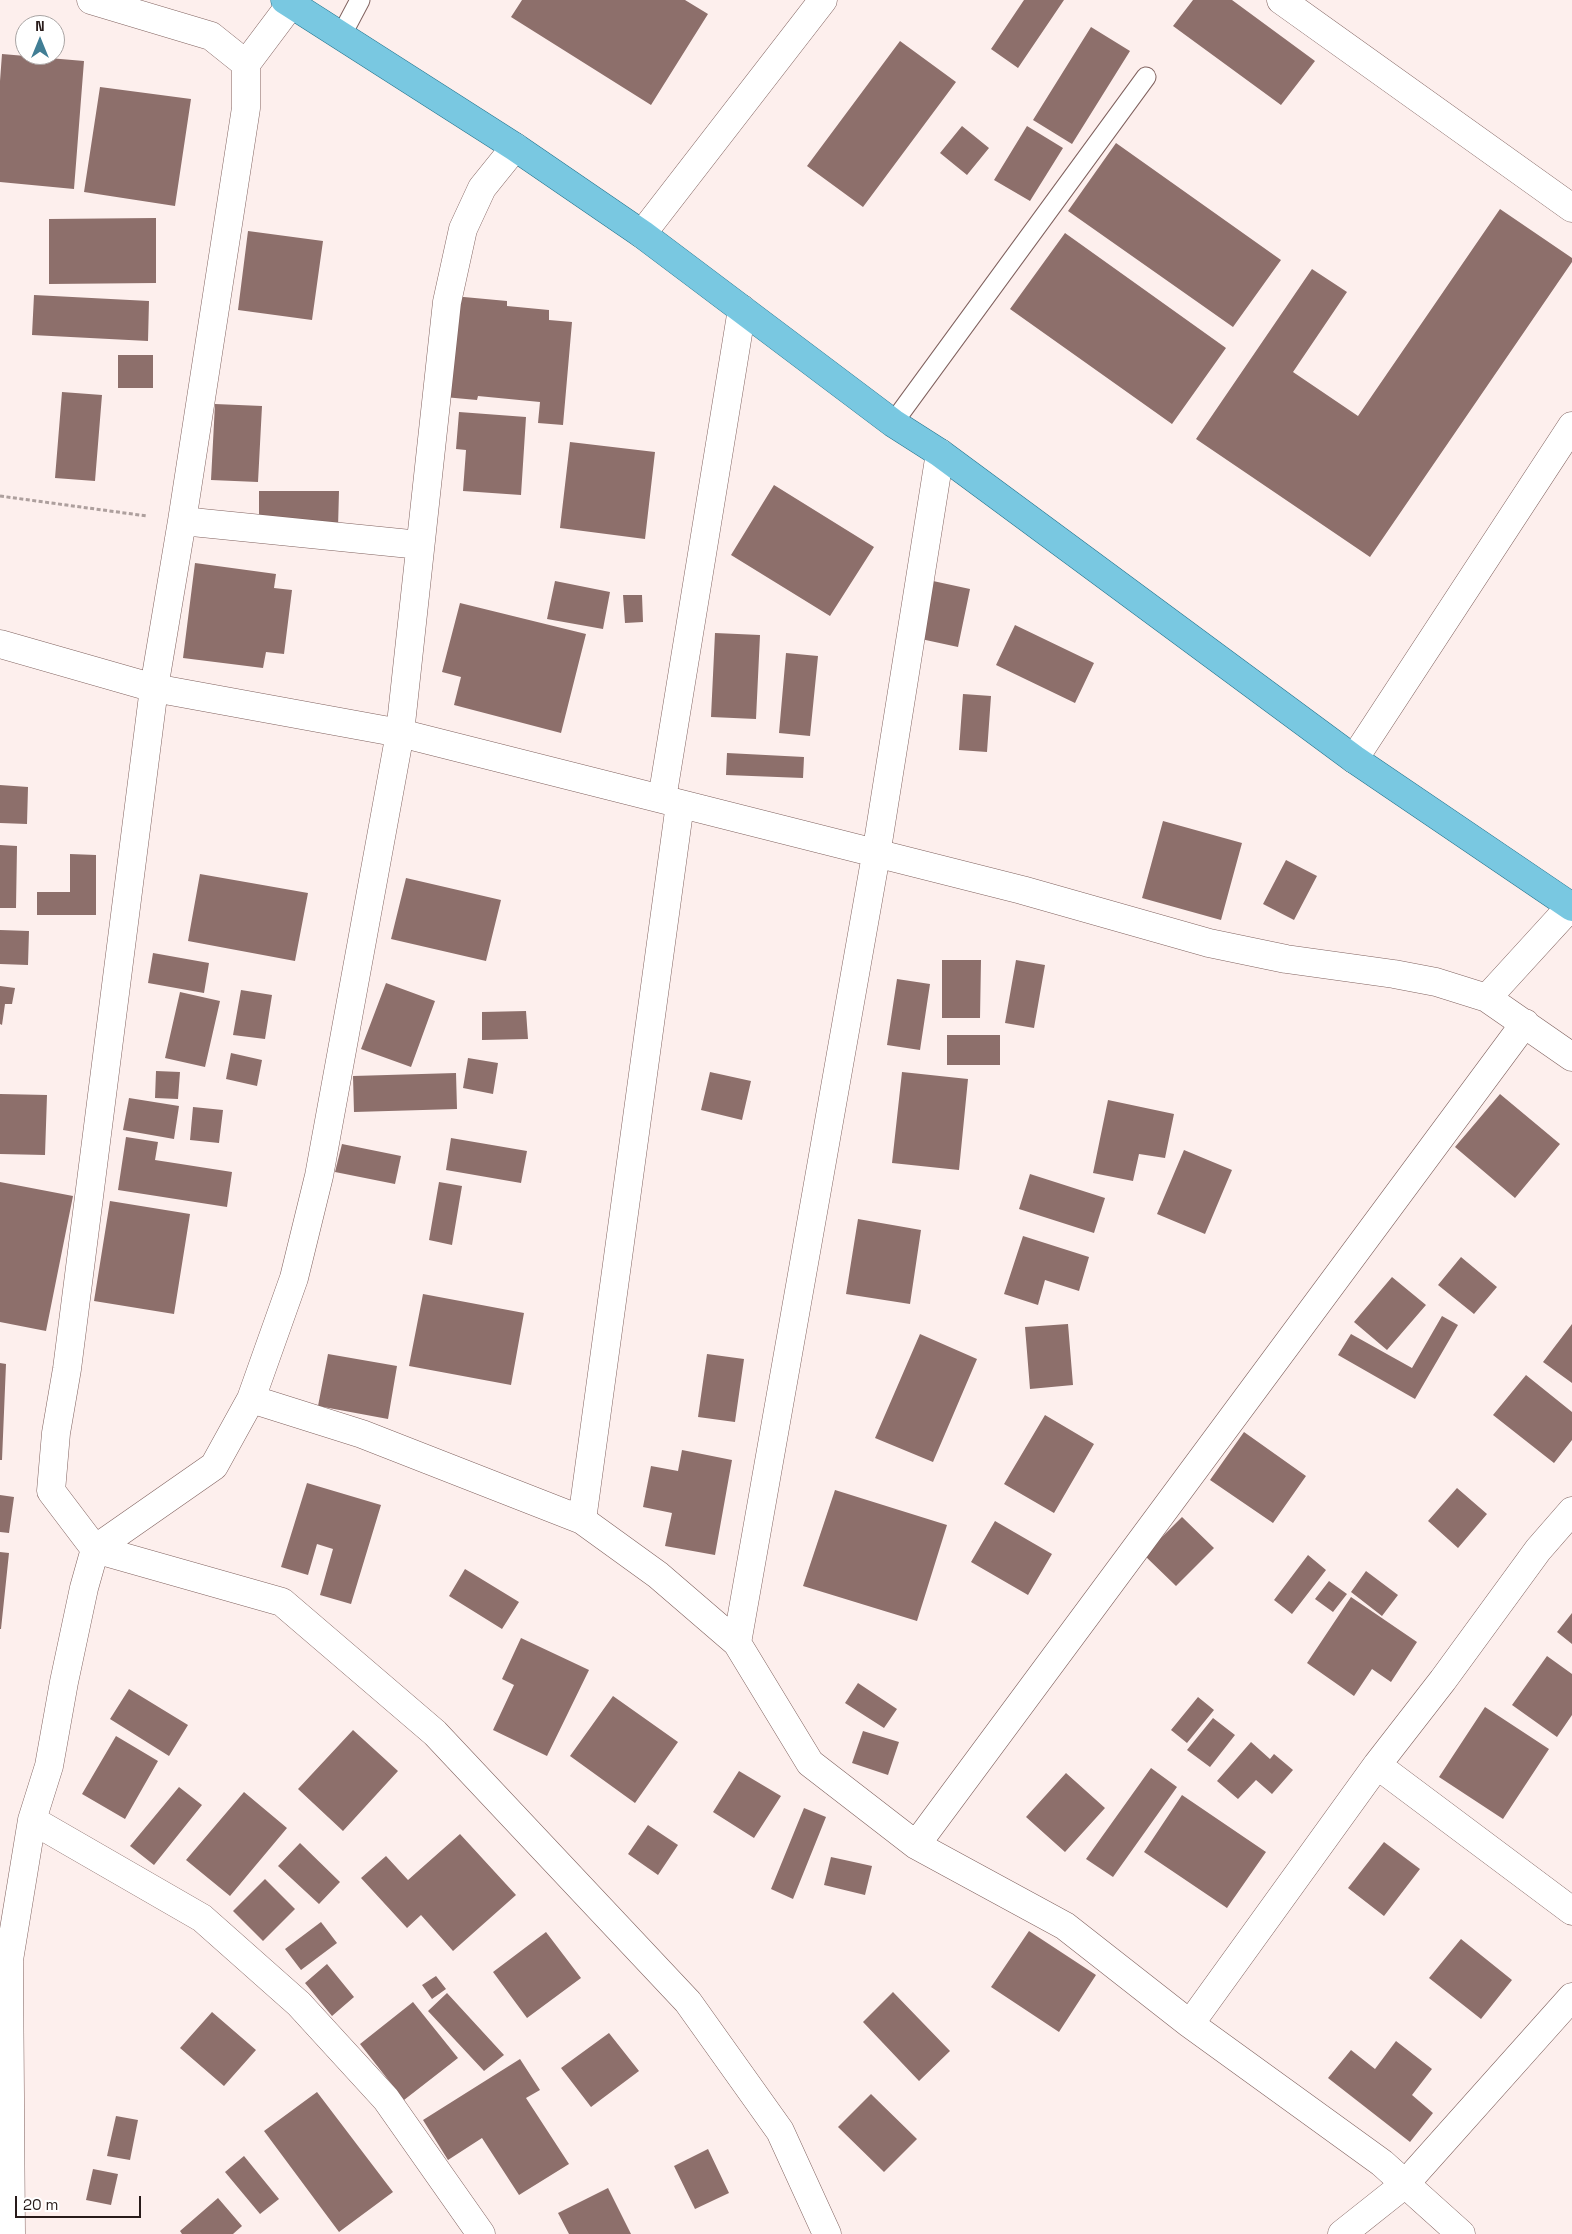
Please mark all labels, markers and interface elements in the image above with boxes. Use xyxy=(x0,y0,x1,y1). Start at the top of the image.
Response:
north arrow xyxy=(15,15,65,65)
text: N xyxy=(35,17,45,35)
scale bar xyxy=(18,2186,144,2218)
text: 20 m xyxy=(23,2195,58,2214)

